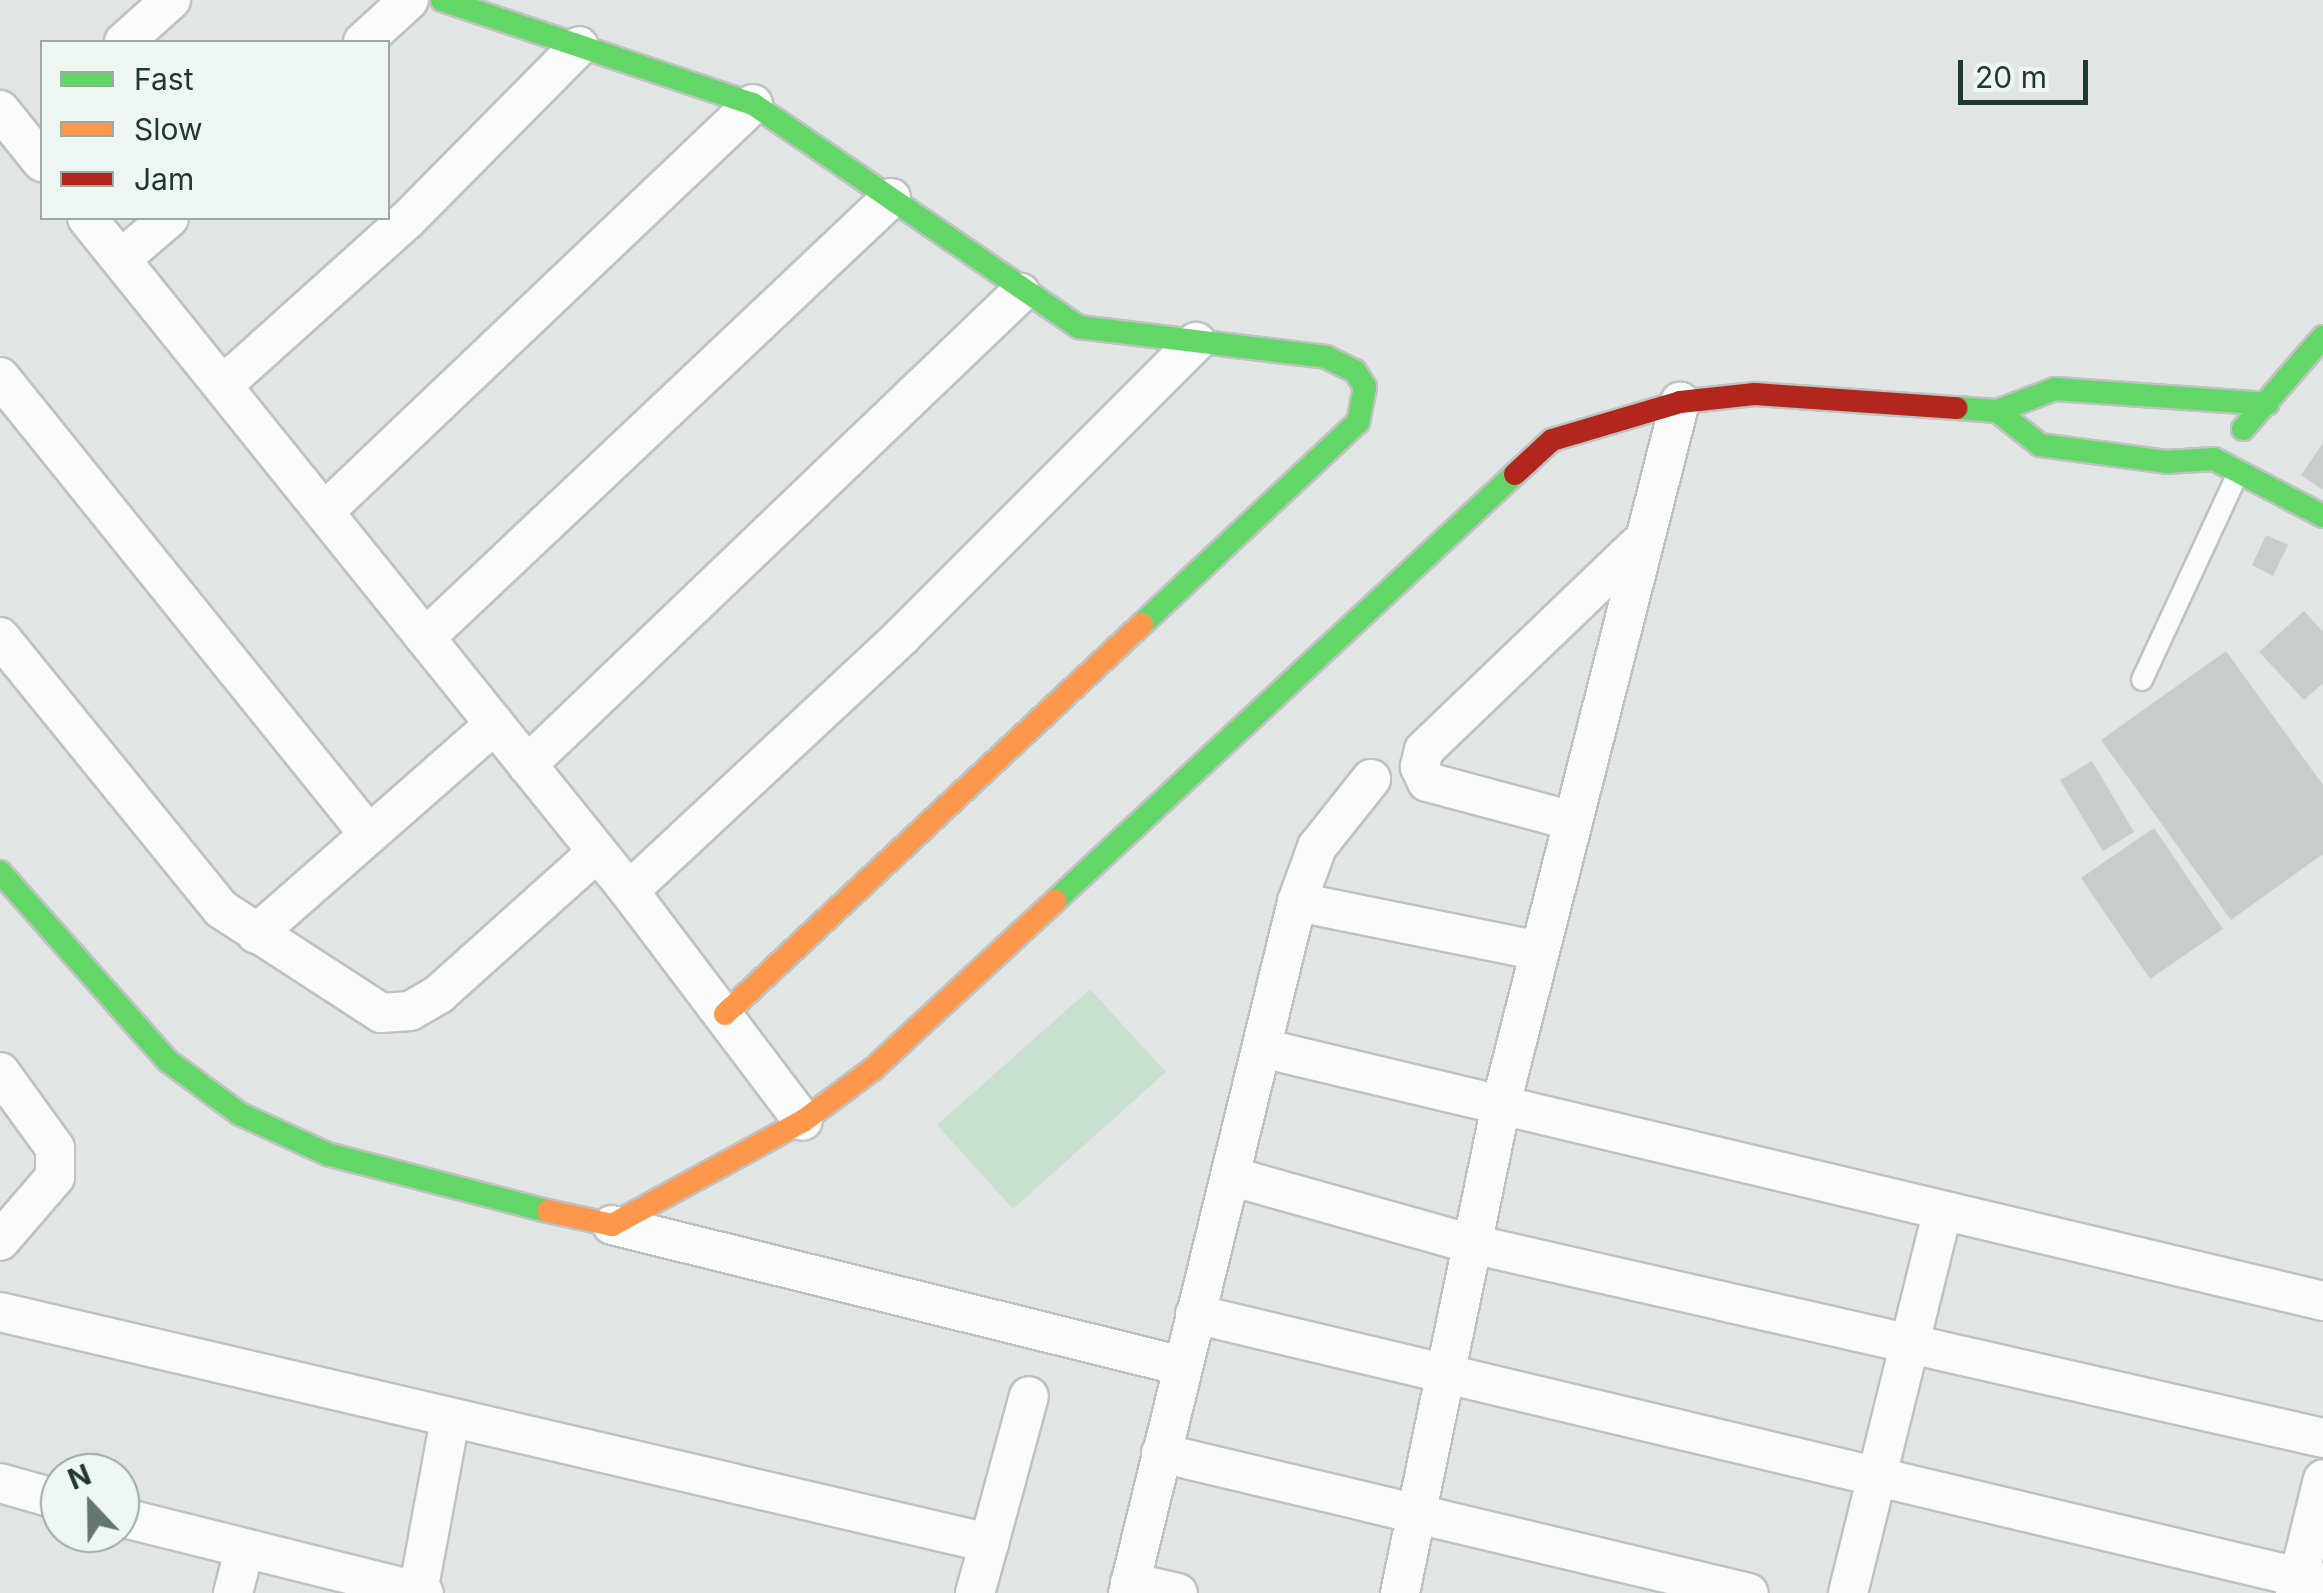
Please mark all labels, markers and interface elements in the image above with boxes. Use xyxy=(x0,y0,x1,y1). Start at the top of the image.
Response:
legend xyxy=(40,40,390,220)
scale bar xyxy=(1963,40,2093,102)
text: 20 m xyxy=(1975,59,2047,95)
text: Fast xyxy=(134,61,193,97)
text: Slow xyxy=(134,111,203,147)
text: Jam xyxy=(134,161,194,197)
north arrow xyxy=(40,1453,140,1553)
text: N xyxy=(63,1457,96,1497)

